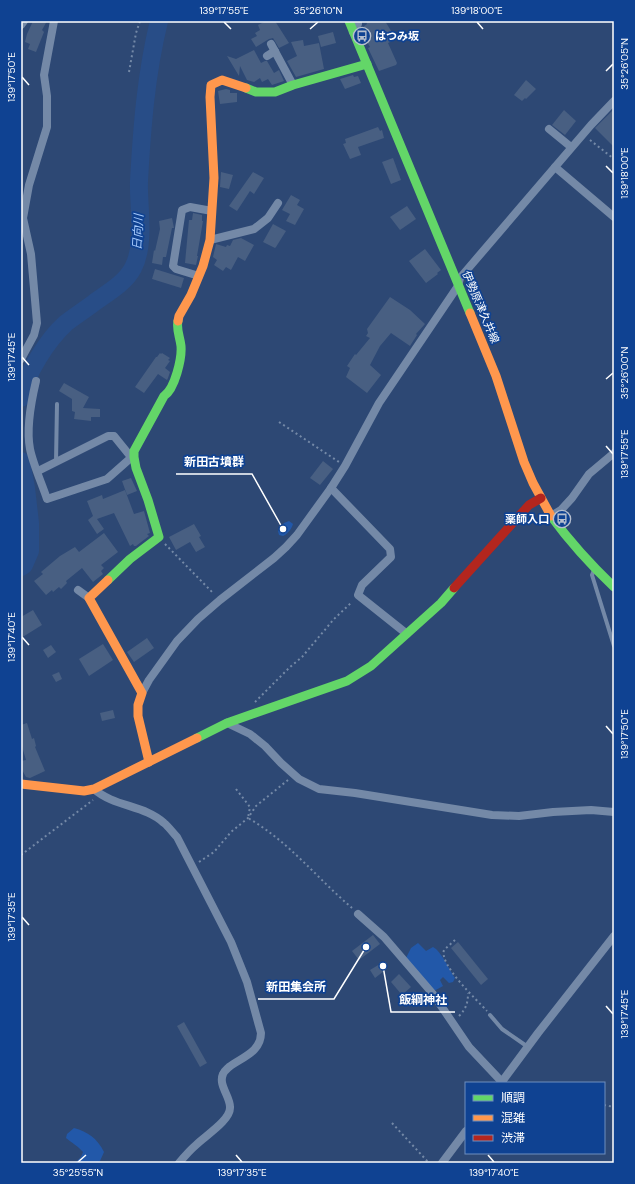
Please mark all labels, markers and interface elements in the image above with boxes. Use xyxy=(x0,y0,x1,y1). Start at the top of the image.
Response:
text: 139°17'55"E xyxy=(199,4,249,17)
text: 35°26'10"N xyxy=(294,4,343,17)
text: 139°18'00"E xyxy=(451,4,503,17)
bus stop icon: はつみ坂 xyxy=(352,26,372,46)
place label: はつみ坂 xyxy=(375,29,419,43)
text: 35°26'05"N xyxy=(618,38,631,90)
text: 139°17'50"E xyxy=(5,52,18,102)
text: 139°18'00"E xyxy=(618,147,631,199)
water label: 日向川 xyxy=(129,212,147,250)
street label: 伊勢原津久井線 xyxy=(460,269,502,345)
text: 139°17'45"E xyxy=(5,332,18,381)
text: 35°26'00"N xyxy=(618,347,631,399)
text: 139°17'55"E xyxy=(618,429,631,479)
callout: 新田古墳群 xyxy=(176,450,252,474)
text: 新田古墳群 xyxy=(184,454,244,470)
bus stop icon: 薬師入口 xyxy=(552,509,572,529)
place label: 薬師入口 xyxy=(505,512,549,526)
text: 139°17'40"E xyxy=(5,612,18,662)
text: 139°17'50"E xyxy=(618,709,631,759)
text: 139°17'35"E xyxy=(5,892,18,942)
callout: 新田集会所 xyxy=(258,975,334,999)
text: 新田集会所 xyxy=(266,979,326,995)
callout: 飯綱神社 xyxy=(391,988,455,1012)
text: 139°17'45"E xyxy=(618,989,631,1038)
text: 飯綱神社 xyxy=(399,992,447,1008)
legend xyxy=(465,1082,605,1154)
text: 順調 xyxy=(501,1090,525,1106)
text: 混雑 xyxy=(501,1110,525,1126)
text: 渋滞 xyxy=(501,1130,525,1146)
text: 35°25'55"N xyxy=(53,1166,103,1179)
text: 139°17'35"E xyxy=(217,1166,267,1179)
text: 139°17'40"E xyxy=(469,1166,519,1179)

